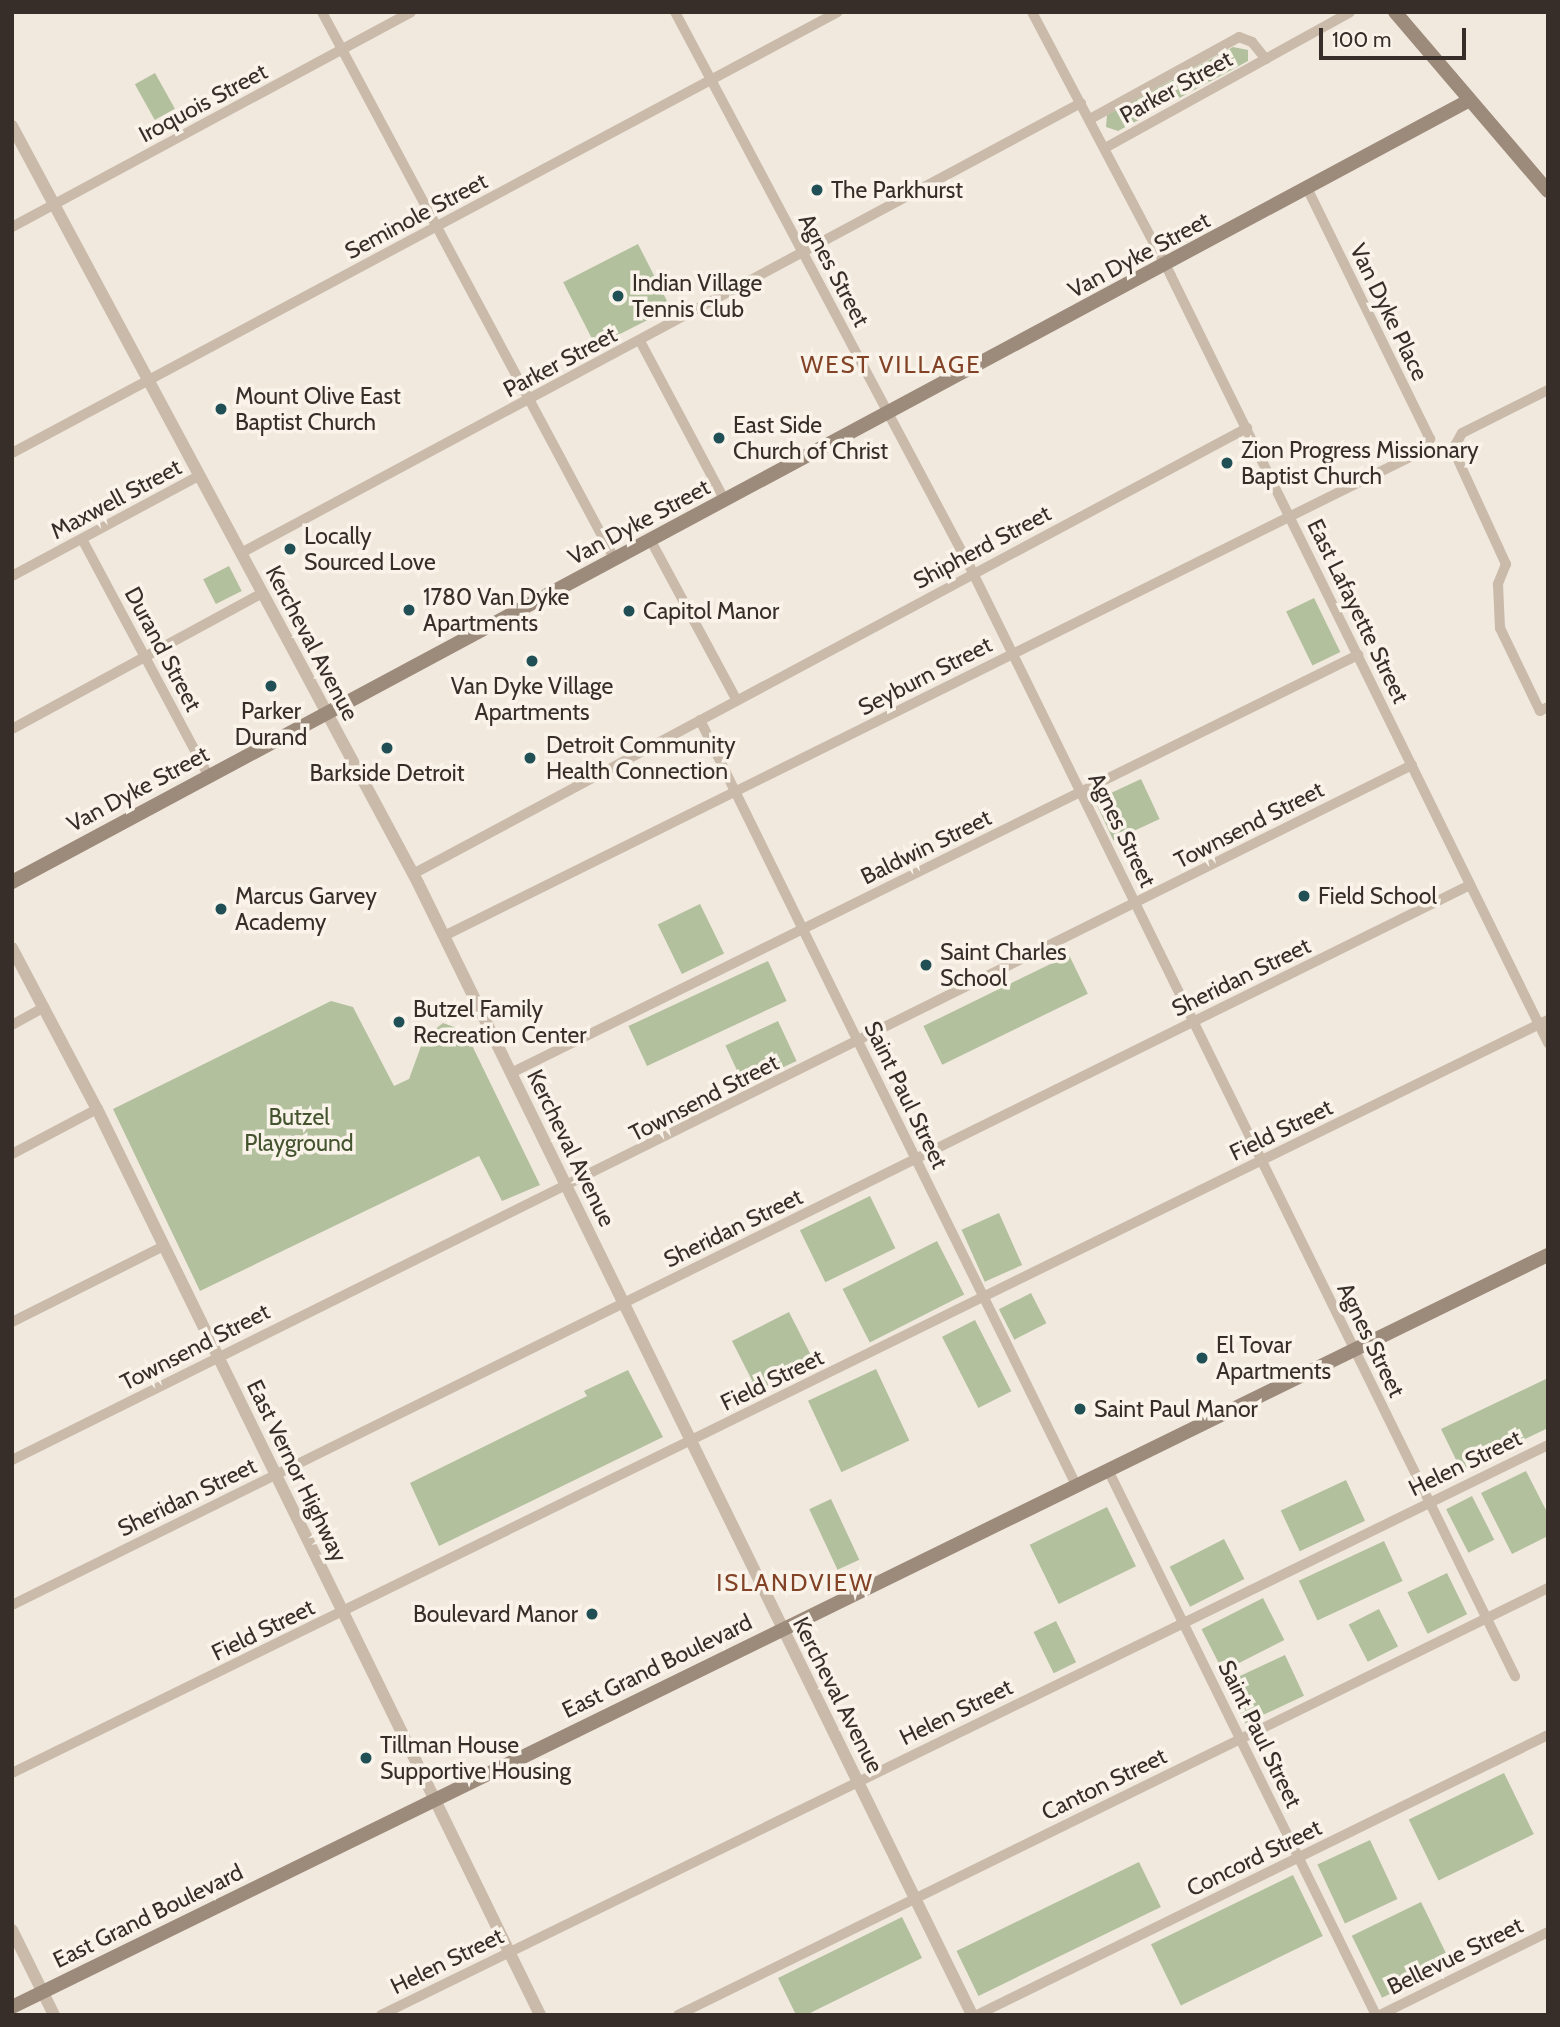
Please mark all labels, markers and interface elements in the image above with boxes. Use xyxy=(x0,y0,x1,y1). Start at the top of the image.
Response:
scale bar xyxy=(1322,14,1469,58)
text: 100 m xyxy=(1332,27,1391,52)
street label: Parker Street xyxy=(1115,45,1237,129)
street label: Iroquois Street xyxy=(134,58,272,148)
street label: Seminole Street xyxy=(340,167,492,265)
place label: The Parkhurst xyxy=(831,176,963,204)
marker: The Parkhurst xyxy=(809,182,825,198)
street label: Van Dyke Street xyxy=(1063,206,1215,304)
street label: Agnes Street xyxy=(793,209,875,331)
street label: Van Dyke Place xyxy=(1344,239,1434,385)
place label: Indian Village Tennis Club xyxy=(632,269,762,323)
marker: Indian Village Tennis Club xyxy=(610,288,626,304)
street label: Parker Street xyxy=(499,321,621,403)
district label: WEST VILLAGE xyxy=(802,351,980,379)
place label: Mount Olive East Baptist Church xyxy=(235,382,401,436)
marker: Mount Olive East Baptist Church xyxy=(213,401,229,417)
place label: East Side Church of Christ xyxy=(733,411,888,465)
marker: East Side Church of Christ xyxy=(711,430,727,446)
place label: Zion Progress Missionary Baptist Church xyxy=(1241,436,1479,490)
street label: Maxwell Street xyxy=(46,453,186,545)
marker: Zion Progress Missionary Baptist Church xyxy=(1219,455,1235,471)
street label: Van Dyke Street xyxy=(563,473,715,571)
street label: Shipherd Street xyxy=(909,499,1055,595)
street label: East Lafayette Street xyxy=(1301,514,1415,708)
place label: Locally Sourced Love xyxy=(304,522,436,576)
marker: Locally Sourced Love xyxy=(282,541,298,557)
street label: Kercheval Avenue xyxy=(260,561,364,725)
street label: Durand Street xyxy=(119,582,207,716)
place label: 1780 Van Dyke Apartments xyxy=(423,583,569,637)
place label: Capitol Manor xyxy=(643,597,779,625)
marker: 1780 Van Dyke Apartments xyxy=(401,602,417,618)
marker: Capitol Manor xyxy=(621,603,637,619)
street label: Seyburn Street xyxy=(854,631,996,721)
marker: Van Dyke Village Apartments xyxy=(524,653,540,669)
place label: Van Dyke Village Apartments xyxy=(451,672,613,726)
marker: Parker Durand xyxy=(263,678,279,694)
place label: Parker Durand xyxy=(235,697,307,751)
place label: Detroit Community Health Connection xyxy=(546,731,736,785)
street label: Van Dyke Street xyxy=(62,740,214,838)
marker: Barkside Detroit xyxy=(379,740,395,756)
marker: Detroit Community Health Connection xyxy=(520,748,540,768)
place label: Barkside Detroit xyxy=(310,759,464,787)
street label: Agnes Street xyxy=(1082,768,1162,892)
street label: Townsend Street xyxy=(1170,776,1328,874)
street label: Baldwin Street xyxy=(856,804,996,890)
place label: Marcus Garvey Academy xyxy=(235,882,377,936)
place label: Field School xyxy=(1318,882,1437,910)
marker: Field School xyxy=(1296,888,1312,904)
marker: Marcus Garvey Academy xyxy=(213,901,229,917)
street label: Sheridan Street xyxy=(1167,932,1315,1022)
place label: Saint Charles School xyxy=(940,938,1066,992)
marker: Saint Charles School xyxy=(918,957,934,973)
place label: Butzel Family Recreation Center xyxy=(413,995,587,1049)
marker: Butzel Family Recreation Center xyxy=(391,1014,407,1030)
street label: Saint Paul Street xyxy=(858,1017,954,1173)
street label: Townsend Street xyxy=(625,1049,783,1147)
street label: Kercheval Avenue xyxy=(521,1065,621,1231)
street label: Field Street xyxy=(1225,1093,1337,1167)
park label: Butzel Playground xyxy=(244,1103,354,1157)
street label: Sheridan Street xyxy=(659,1183,807,1273)
street label: Agnes Street xyxy=(1331,1278,1411,1402)
street label: Townsend Street xyxy=(116,1298,274,1396)
place label: El Tovar Apartments xyxy=(1216,1331,1331,1385)
street label: Field Street xyxy=(716,1343,828,1417)
marker: El Tovar Apartments xyxy=(1194,1350,1210,1366)
street label: East Vernor Highway xyxy=(241,1375,353,1567)
place label: Saint Paul Manor xyxy=(1094,1395,1258,1423)
marker: Saint Paul Manor xyxy=(1072,1401,1088,1417)
street label: Helen Street xyxy=(1404,1424,1526,1502)
street label: Sheridan Street xyxy=(113,1452,261,1542)
district label: ISLANDVIEW xyxy=(717,1569,873,1597)
street label: Field Street xyxy=(207,1593,319,1667)
place label: Boulevard Manor xyxy=(413,1600,578,1628)
marker: Boulevard Manor xyxy=(584,1606,600,1622)
street label: East Grand Boulevard xyxy=(558,1608,756,1724)
street label: Kercheval Avenue xyxy=(787,1612,889,1778)
street label: Saint Paul Street xyxy=(1212,1656,1308,1812)
street label: Helen Street xyxy=(895,1673,1017,1751)
place label: Tillman House Supportive Housing xyxy=(380,1731,571,1785)
street label: Canton Street xyxy=(1037,1742,1171,1826)
marker: Tillman House Supportive Housing xyxy=(358,1750,374,1766)
street label: Concord Street xyxy=(1182,1814,1326,1902)
street label: East Grand Boulevard xyxy=(49,1858,247,1974)
street label: Bellevue Street xyxy=(1383,1911,1527,2001)
street label: Helen Street xyxy=(386,1922,508,2000)

